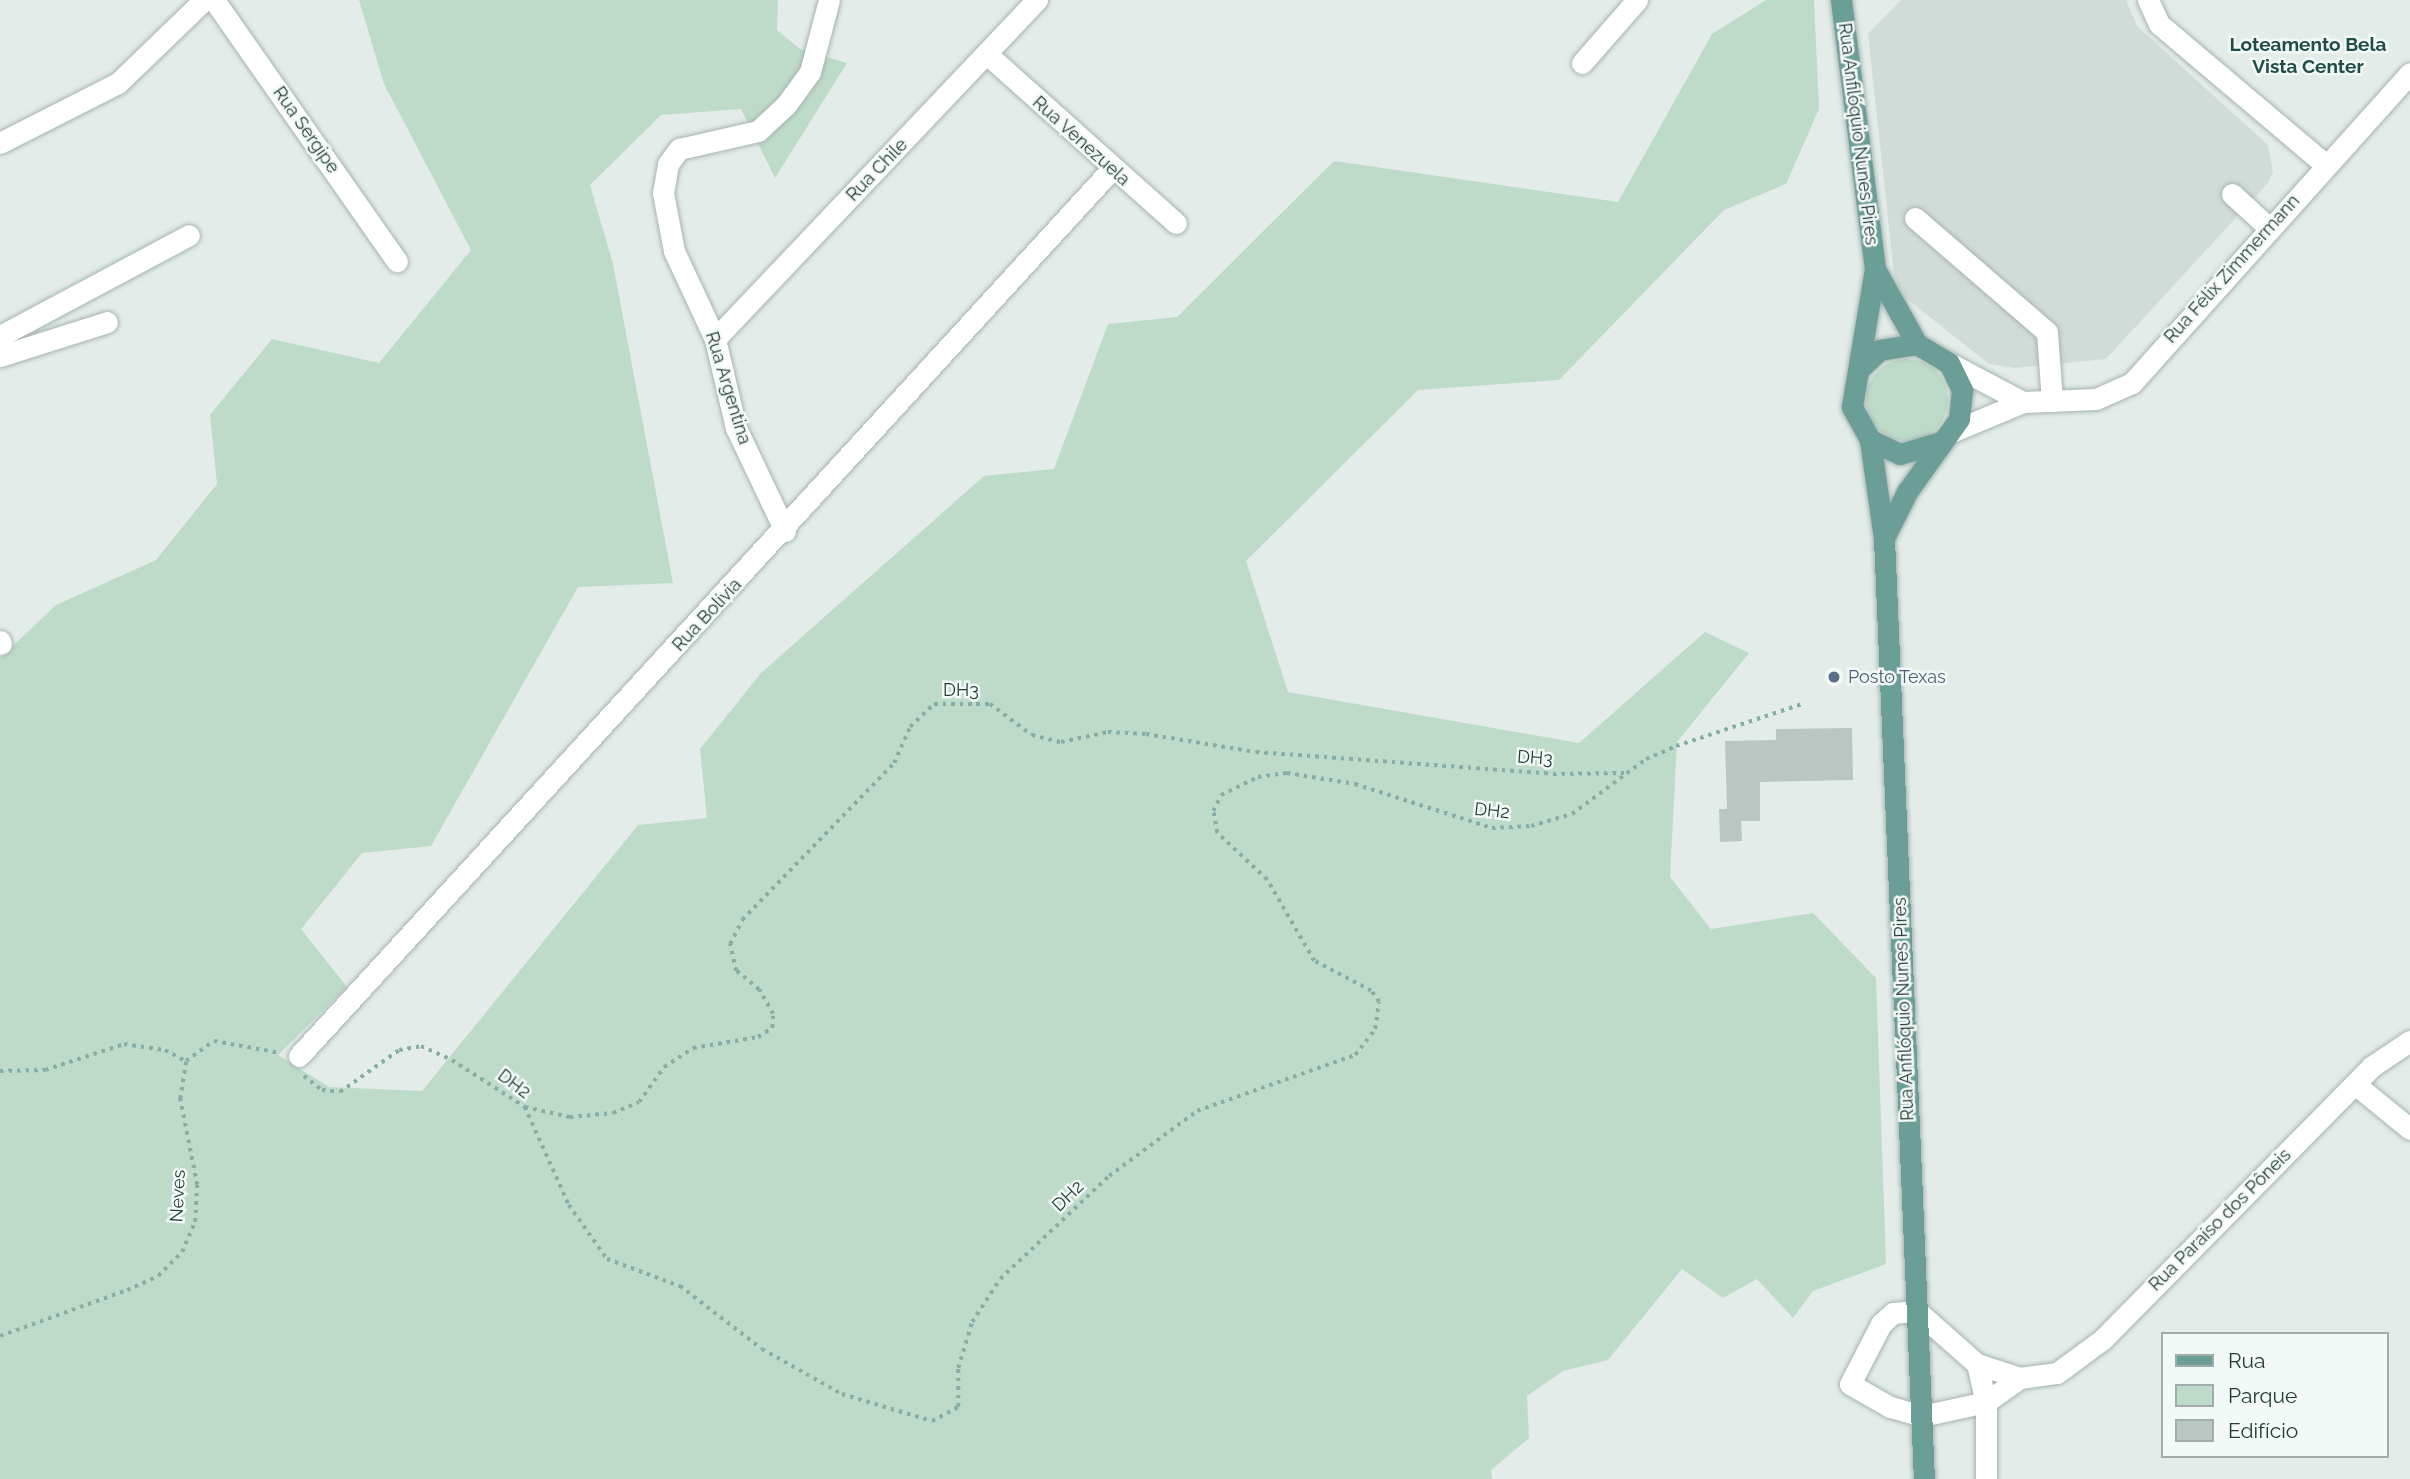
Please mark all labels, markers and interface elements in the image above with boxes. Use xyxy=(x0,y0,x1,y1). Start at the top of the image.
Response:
street label: Rua Anfilóquio Nunes Pires xyxy=(1834,21,1882,247)
district label: Loteamento Bela Vista Center xyxy=(2230,34,2386,78)
street label: Rua Sergipe xyxy=(268,82,344,178)
street label: Rua Venezuela xyxy=(1028,91,1134,191)
street label: Rua Chile xyxy=(842,134,912,206)
street label: Rua Félix Zimmermann xyxy=(2160,190,2304,348)
street label: Rua Argentina xyxy=(701,329,755,447)
street label: Rua Bolívia xyxy=(668,574,746,656)
place label: Posto Texas xyxy=(1848,666,1946,688)
marker: Posto Texas xyxy=(1826,669,1842,685)
street label: DH3 xyxy=(943,679,979,701)
street label: DH3 xyxy=(1516,746,1554,770)
street label: DH2 xyxy=(1473,798,1511,824)
street label: Rua Anfilóquio Nunes Pires xyxy=(1889,897,1919,1121)
street label: DH2 xyxy=(493,1065,535,1103)
street label: Rua Paraíso dos Pôneis xyxy=(2144,1144,2296,1296)
street label: Neves xyxy=(166,1169,190,1223)
street label: DH2 xyxy=(1048,1176,1088,1216)
legend xyxy=(2162,1332,2389,1458)
text: Rua xyxy=(2228,1348,2265,1373)
text: Parque xyxy=(2228,1383,2297,1408)
text: Edifício xyxy=(2228,1418,2298,1443)

